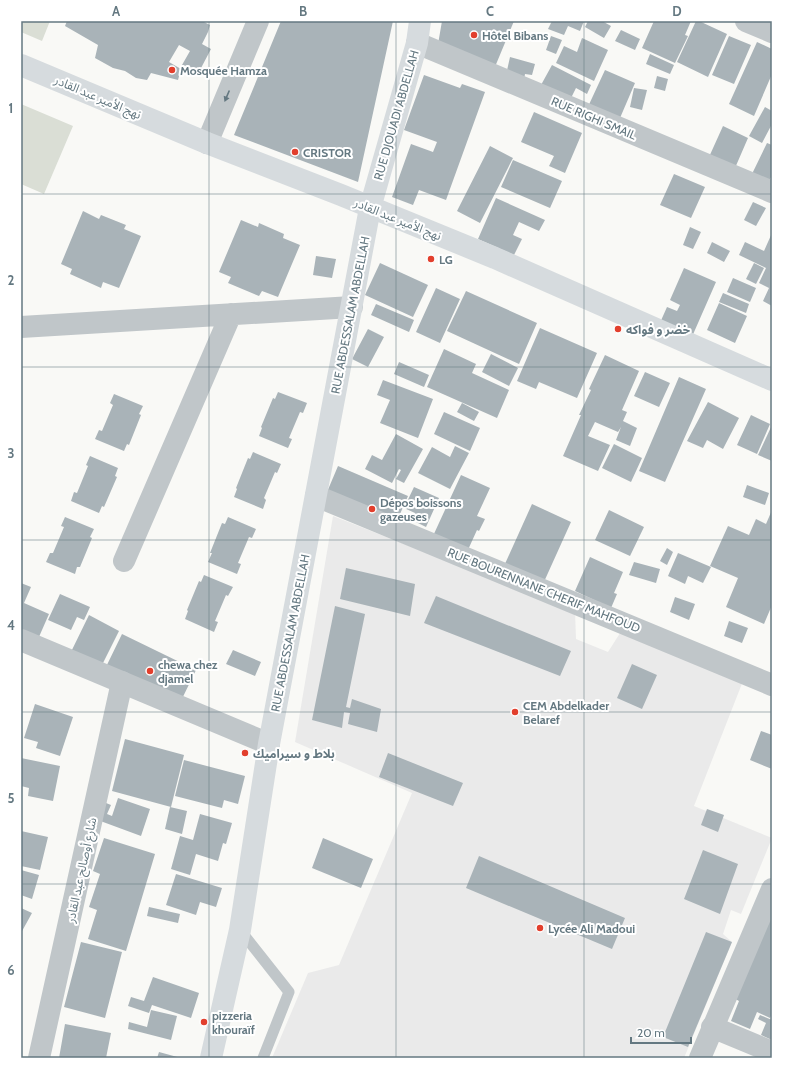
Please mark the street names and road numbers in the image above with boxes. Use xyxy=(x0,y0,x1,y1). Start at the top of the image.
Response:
street label: RUE DJOUADI ABDELLAH xyxy=(370,48,422,182)
street label: نهج الأمير عبد القادر xyxy=(51,72,144,124)
street label: RUE RIGHI SMAIL xyxy=(549,93,639,143)
street label: نهج الأمير عبد القادر xyxy=(351,194,444,245)
street label: RUE ABDESSALAM ABDELLAH xyxy=(327,235,373,395)
street label: RUE BOURENNANE CHERIF MAHFOUD xyxy=(445,544,643,636)
street label: RUE ABDESSALAM ABDELLAH xyxy=(267,553,313,713)
street label: شارع أوصالح عبد القادر xyxy=(62,816,101,925)

